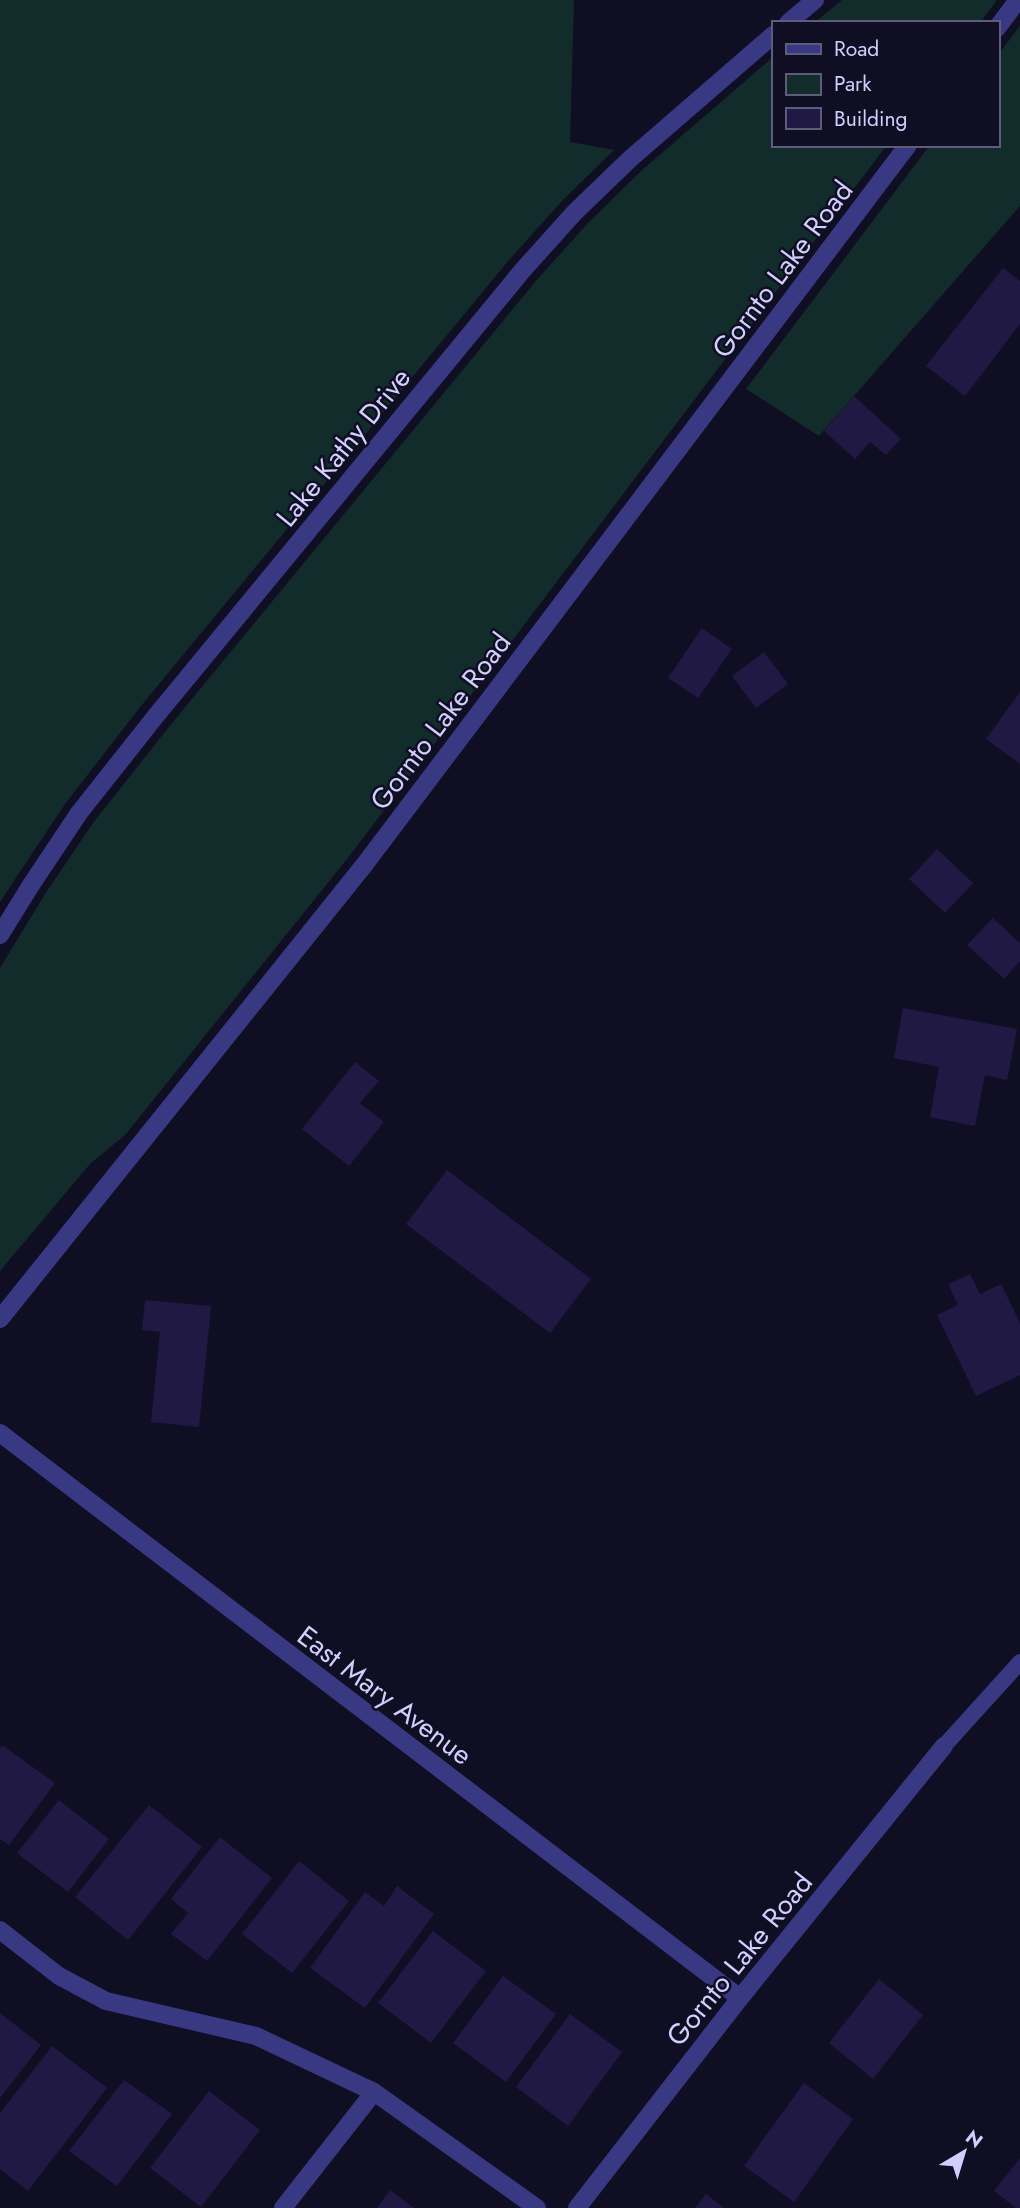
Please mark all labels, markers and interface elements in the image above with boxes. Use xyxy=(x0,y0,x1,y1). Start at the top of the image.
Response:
legend xyxy=(772,21,999,147)
text: Road xyxy=(834,34,879,64)
text: Park xyxy=(834,69,872,99)
text: Building xyxy=(834,104,907,134)
street label: Gornto Lake Road xyxy=(702,172,863,367)
street label: Lake Kathy Drive xyxy=(266,359,420,536)
street label: Gornto Lake Road xyxy=(360,624,521,819)
street label: East Mary Avenue xyxy=(289,1616,481,1775)
street label: Gornto Lake Road xyxy=(656,1864,822,2055)
north arrow xyxy=(929,2117,999,2187)
text: N xyxy=(960,2124,988,2154)

